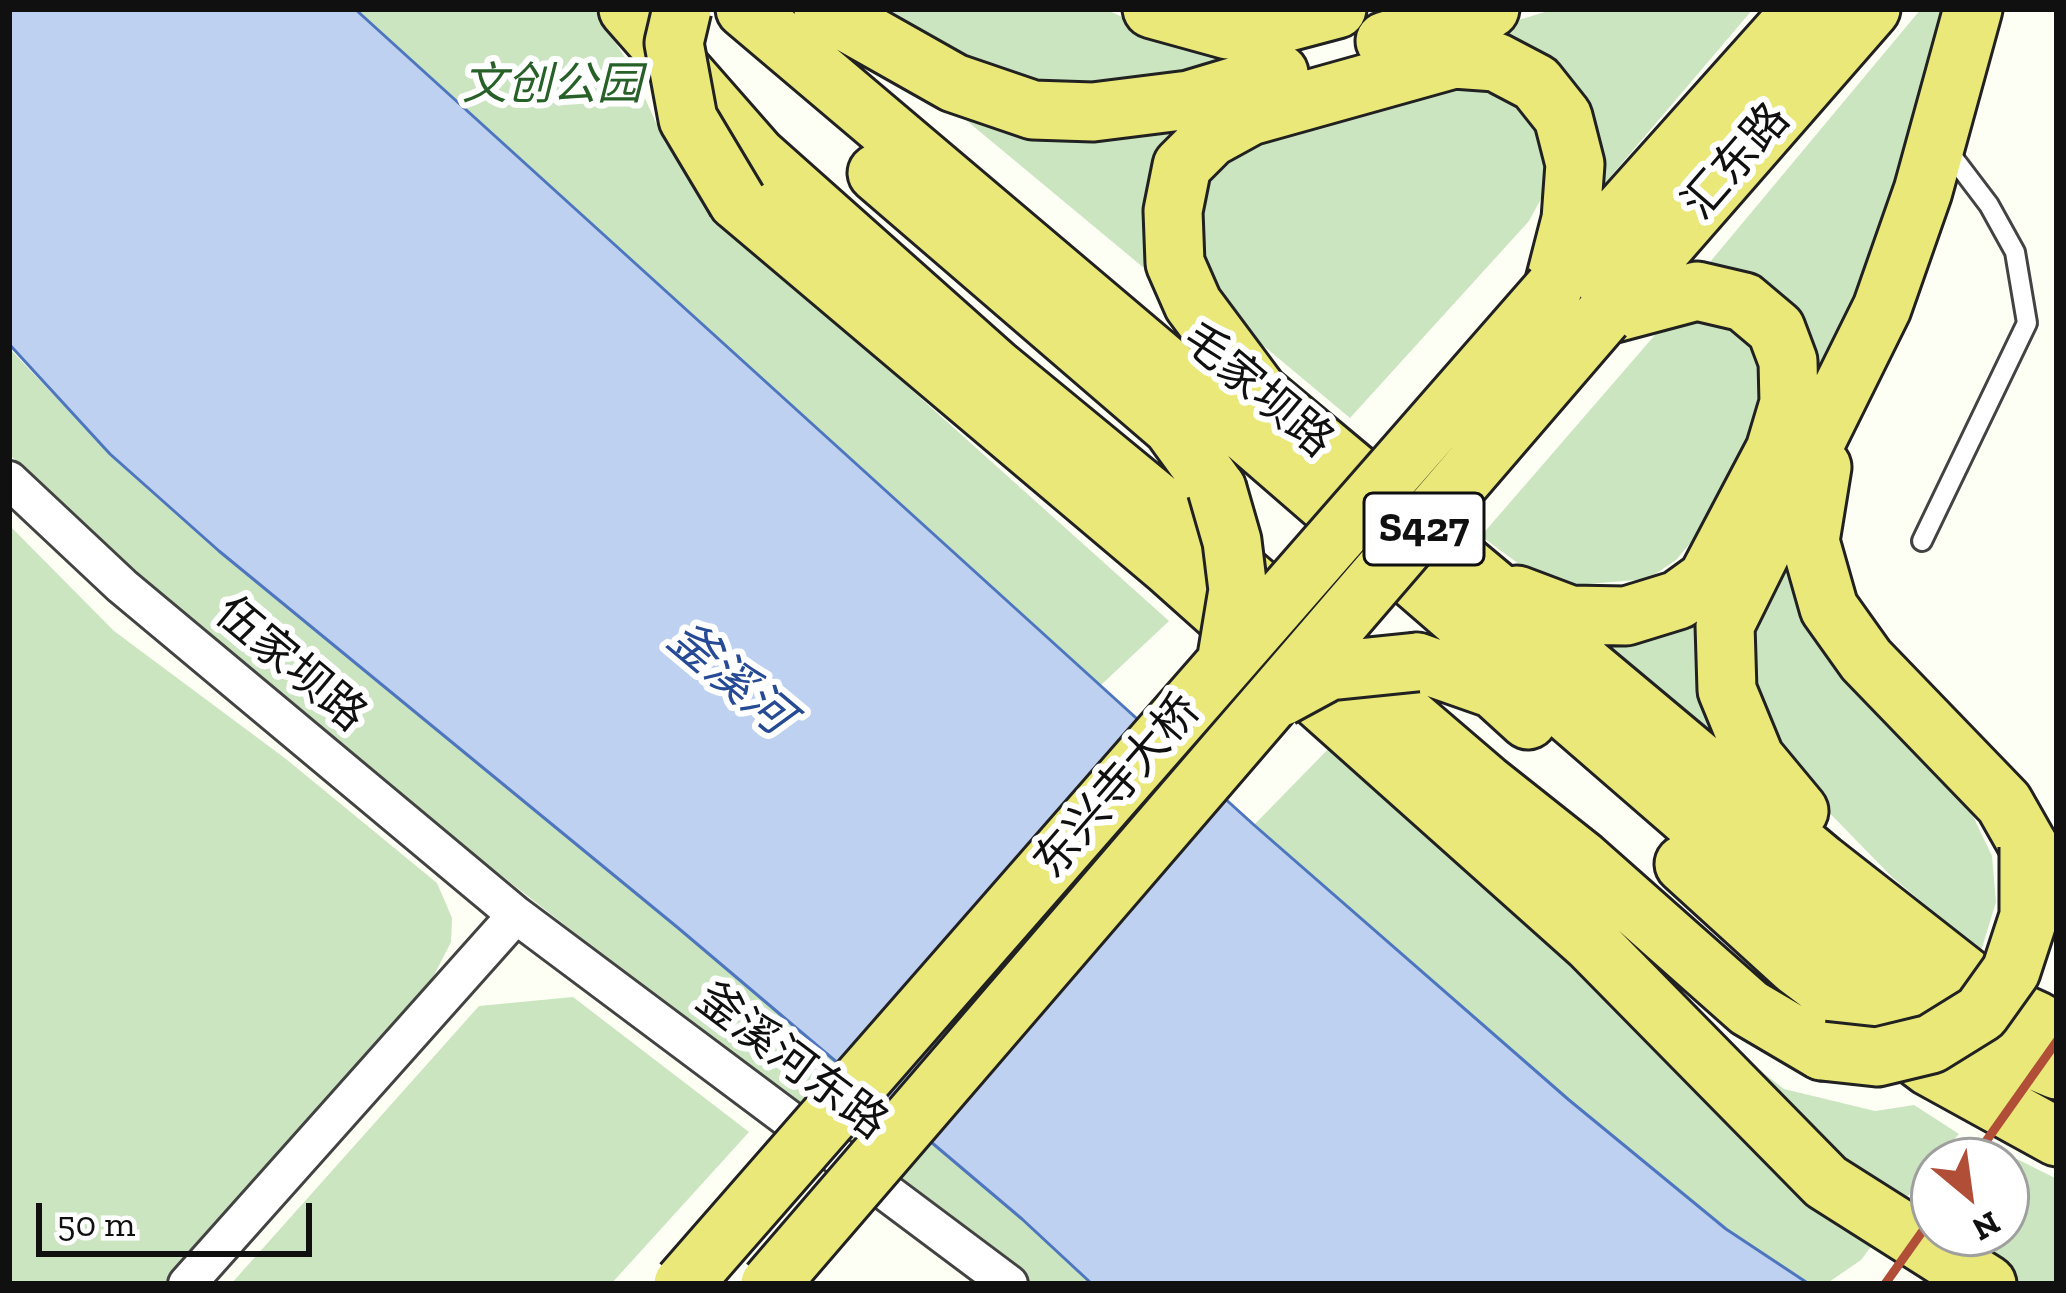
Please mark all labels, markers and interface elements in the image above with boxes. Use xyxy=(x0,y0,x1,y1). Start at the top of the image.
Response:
park label: 文创公园 xyxy=(462,59,642,113)
street label: 汇东路 xyxy=(1672,93,1802,231)
street label: 毛家坝路 xyxy=(1171,312,1343,470)
road number: S427 xyxy=(1364,493,1484,565)
street label: 伍家坝路 xyxy=(204,586,376,744)
water label: 釜溪河 xyxy=(655,611,803,747)
street label: 东兴寺大桥 xyxy=(1024,684,1212,890)
street label: 釜溪河东路 xyxy=(685,973,897,1151)
north arrow xyxy=(1910,1137,2030,1257)
scale bar xyxy=(42,1179,318,1253)
text: 50 m xyxy=(57,1202,135,1245)
text: N xyxy=(1966,1203,2007,1249)

